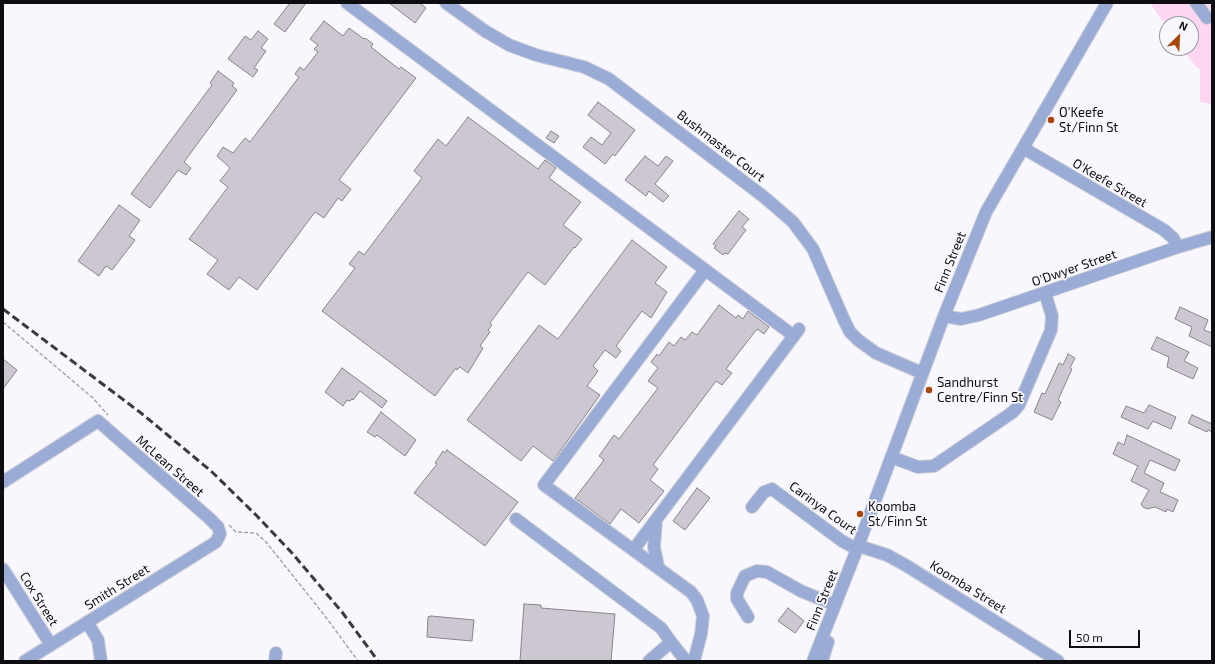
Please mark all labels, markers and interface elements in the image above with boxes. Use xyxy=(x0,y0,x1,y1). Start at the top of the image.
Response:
north arrow xyxy=(1159,16,1199,56)
text: N xyxy=(1177,18,1190,33)
place label: O'Keefe St/Finn St xyxy=(1059,105,1118,136)
street label: Bushmaster Court xyxy=(674,107,768,185)
marker: O'Keefe St/Finn St xyxy=(1046,115,1056,125)
street label: O'Keefe Street xyxy=(1070,155,1150,211)
street label: Finn Street xyxy=(931,229,969,295)
street label: O'Dwyer Street xyxy=(1029,246,1119,290)
place label: Sandhurst Centre/Finn St xyxy=(937,375,1023,406)
marker: Sandhurst Centre/Finn St xyxy=(924,385,934,395)
street label: McLean Street xyxy=(133,432,207,500)
street label: Carinya Court xyxy=(786,478,860,538)
place label: Koomba St/Finn St xyxy=(868,499,927,530)
marker: Koomba St/Finn St xyxy=(855,509,865,519)
street label: Koomba Street xyxy=(927,557,1009,617)
street label: Smith Street xyxy=(82,561,152,613)
street label: Finn Street xyxy=(803,567,841,633)
street label: Cox Street xyxy=(16,569,62,629)
scale bar xyxy=(1071,622,1142,648)
text: 50 m xyxy=(1076,630,1103,644)

